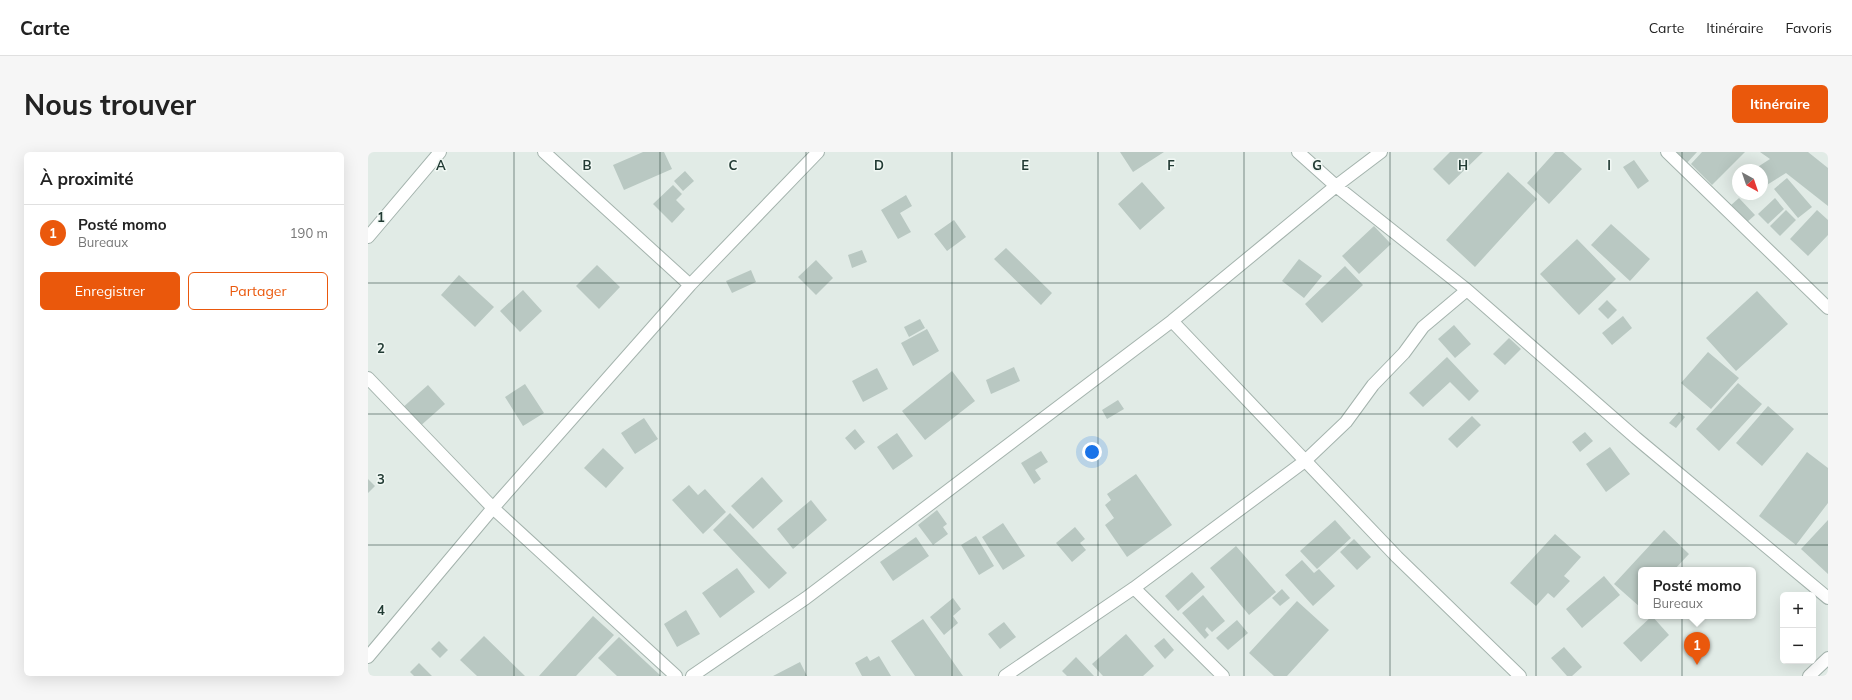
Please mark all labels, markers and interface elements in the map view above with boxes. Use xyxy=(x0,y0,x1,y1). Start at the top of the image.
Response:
text: Carte xyxy=(20,16,70,40)
text: Carte xyxy=(1649,19,1684,37)
text: Itinéraire xyxy=(1706,19,1763,37)
text: Favoris xyxy=(1785,19,1832,37)
button: Itinéraire xyxy=(1732,85,1828,123)
text: Nous trouver xyxy=(24,87,196,122)
text: A xyxy=(436,157,446,173)
text: B xyxy=(583,157,592,173)
text: C xyxy=(729,157,738,173)
text: D xyxy=(874,157,884,173)
text: E xyxy=(1021,157,1029,173)
text: F xyxy=(1167,157,1175,173)
text: G xyxy=(1312,157,1322,173)
text: H xyxy=(1458,157,1468,173)
text: I xyxy=(1607,157,1611,173)
north arrow xyxy=(1732,164,1768,200)
text: À proximité xyxy=(40,168,134,189)
text: 1 xyxy=(377,209,385,225)
text: Posté momo xyxy=(78,215,167,234)
text: 1 xyxy=(49,225,57,241)
text: 190 m xyxy=(290,225,328,241)
text: Bureaux xyxy=(78,234,128,250)
button: Enregistrer xyxy=(40,272,180,310)
button: Partager xyxy=(188,272,328,310)
text: 2 xyxy=(377,340,385,356)
your location xyxy=(1082,442,1102,462)
text: 3 xyxy=(377,471,385,487)
popup xyxy=(1638,567,1756,619)
text: Posté momo xyxy=(1653,576,1741,595)
map controls xyxy=(1780,592,1816,664)
button: + xyxy=(1780,592,1816,628)
text: Bureaux xyxy=(1653,595,1703,611)
text: 4 xyxy=(377,602,385,618)
button: − xyxy=(1780,628,1816,664)
pin: 1 xyxy=(1684,632,1710,665)

